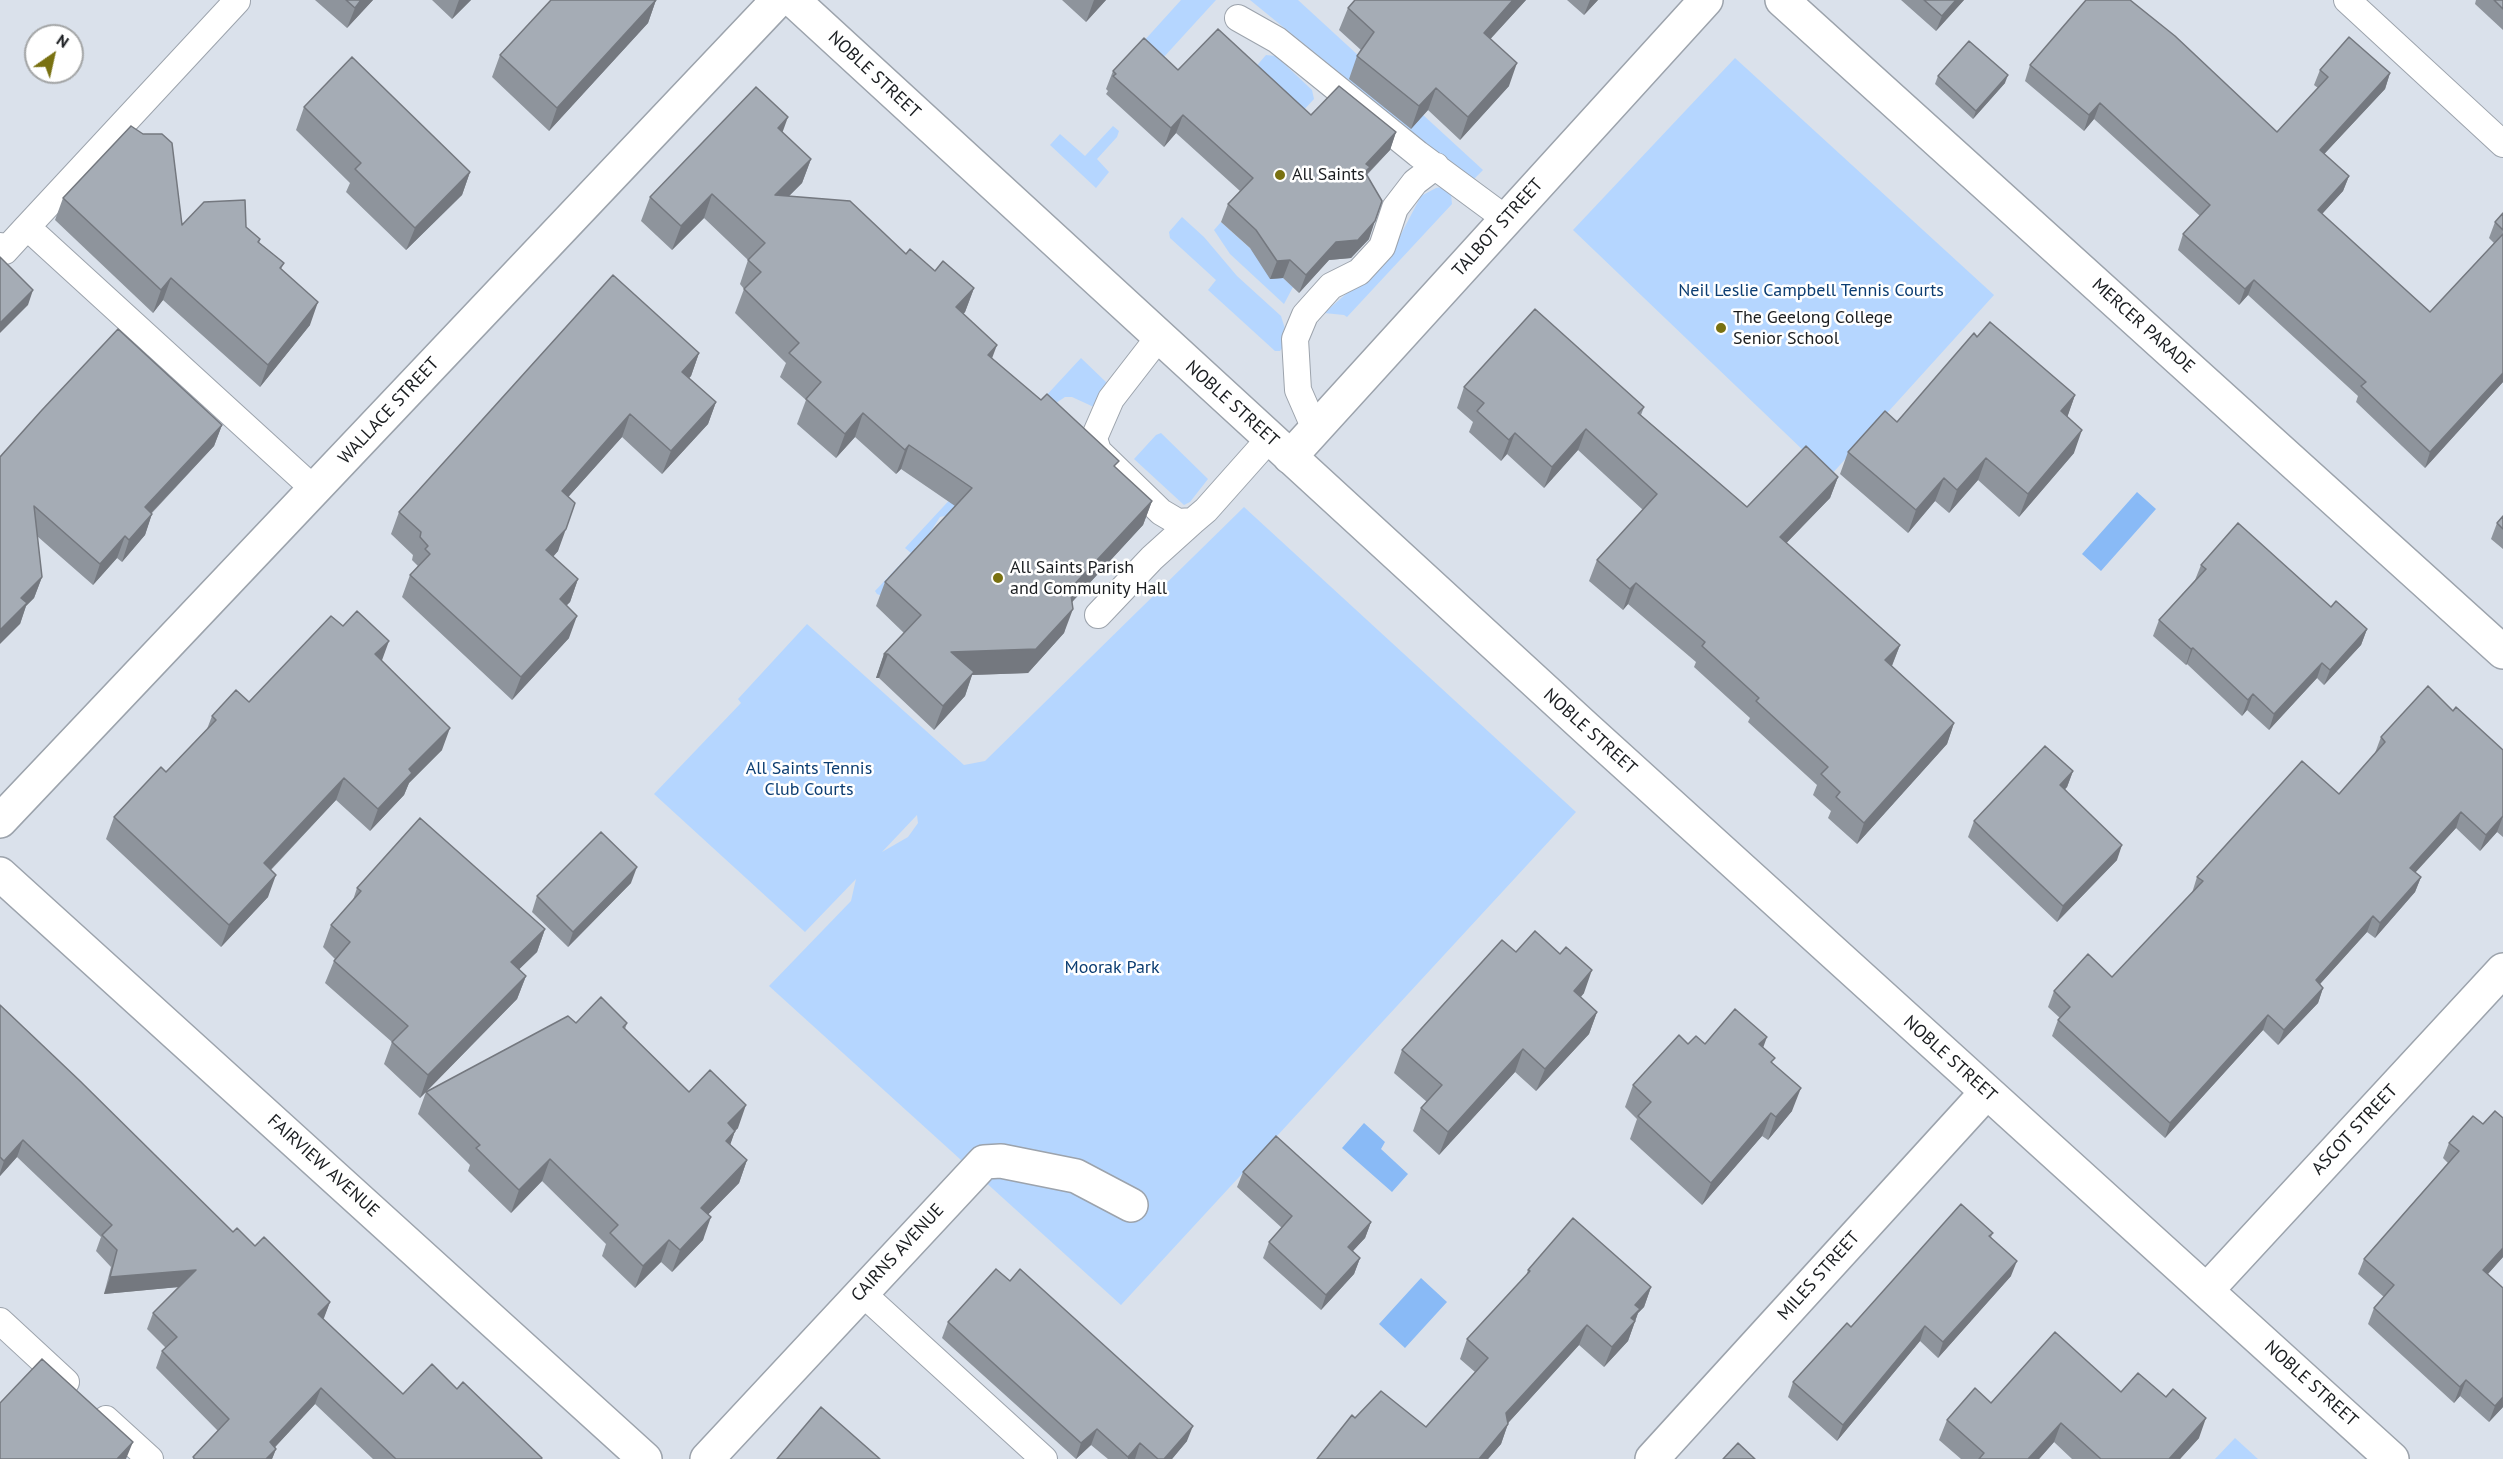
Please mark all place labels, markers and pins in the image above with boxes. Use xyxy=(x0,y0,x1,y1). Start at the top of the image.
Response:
place label: All Saints xyxy=(1292,164,1365,186)
marker: All Saints xyxy=(1273,168,1287,182)
place label: The Geelong College Senior School xyxy=(1733,307,1893,350)
marker: The Geelong College Senior School xyxy=(1714,321,1728,335)
place label: All Saints Parish and Community Hall xyxy=(1010,557,1167,600)
marker: All Saints Parish and Community Hall xyxy=(991,571,1005,585)

